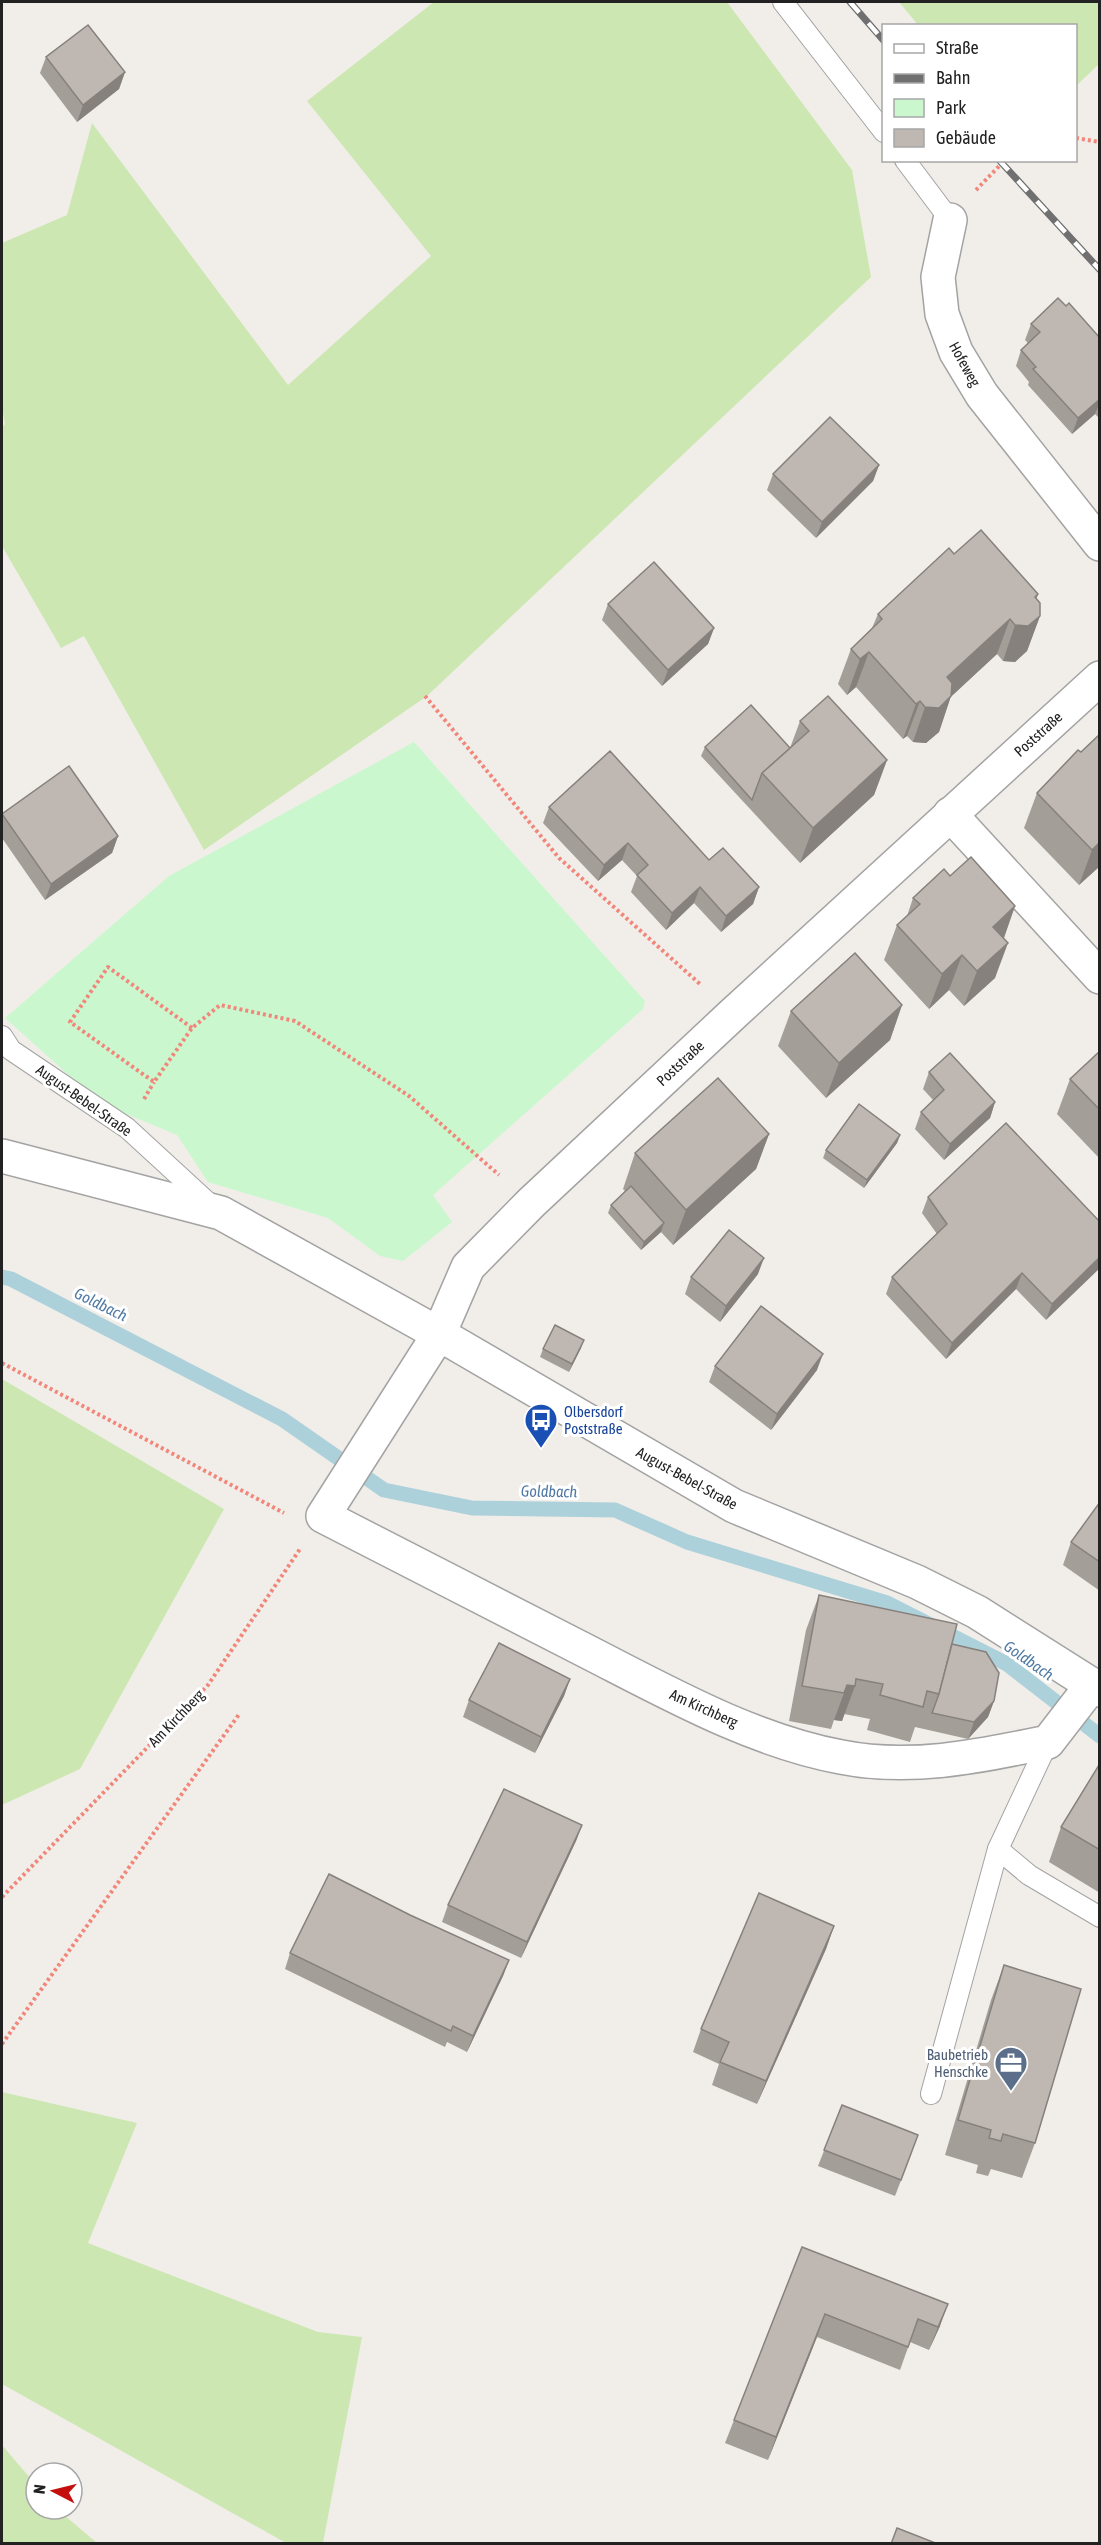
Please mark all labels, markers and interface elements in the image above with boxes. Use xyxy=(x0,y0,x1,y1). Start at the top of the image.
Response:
legend xyxy=(882,24,1077,162)
text: Straße xyxy=(936,37,979,58)
text: Bahn xyxy=(936,67,970,88)
text: Park xyxy=(936,97,966,118)
text: Gebäude xyxy=(936,127,996,148)
street label: Hofeweg xyxy=(946,339,984,390)
street label: Poststraße xyxy=(1011,708,1066,760)
street label: Poststraße xyxy=(653,1037,707,1089)
street label: August-Bebel-Straße xyxy=(33,1061,135,1139)
water label: Goldbach xyxy=(72,1284,130,1325)
bus stop icon: Olbersdorf Poststraße xyxy=(523,1402,559,1449)
place label: Olbersdorf Poststraße xyxy=(564,1403,623,1437)
street label: August-Bebel-Straße xyxy=(634,1443,741,1513)
water label: Goldbach xyxy=(521,1482,578,1500)
water label: Goldbach xyxy=(1001,1636,1057,1684)
street label: Am Kirchberg xyxy=(667,1685,741,1731)
street label: Am Kirchberg xyxy=(145,1686,208,1750)
office icon: Baubetrieb Henschke xyxy=(993,2045,1029,2092)
place label: Baubetrieb Henschke xyxy=(927,2046,988,2080)
north arrow xyxy=(24,2461,84,2521)
text: N xyxy=(30,2483,49,2495)

